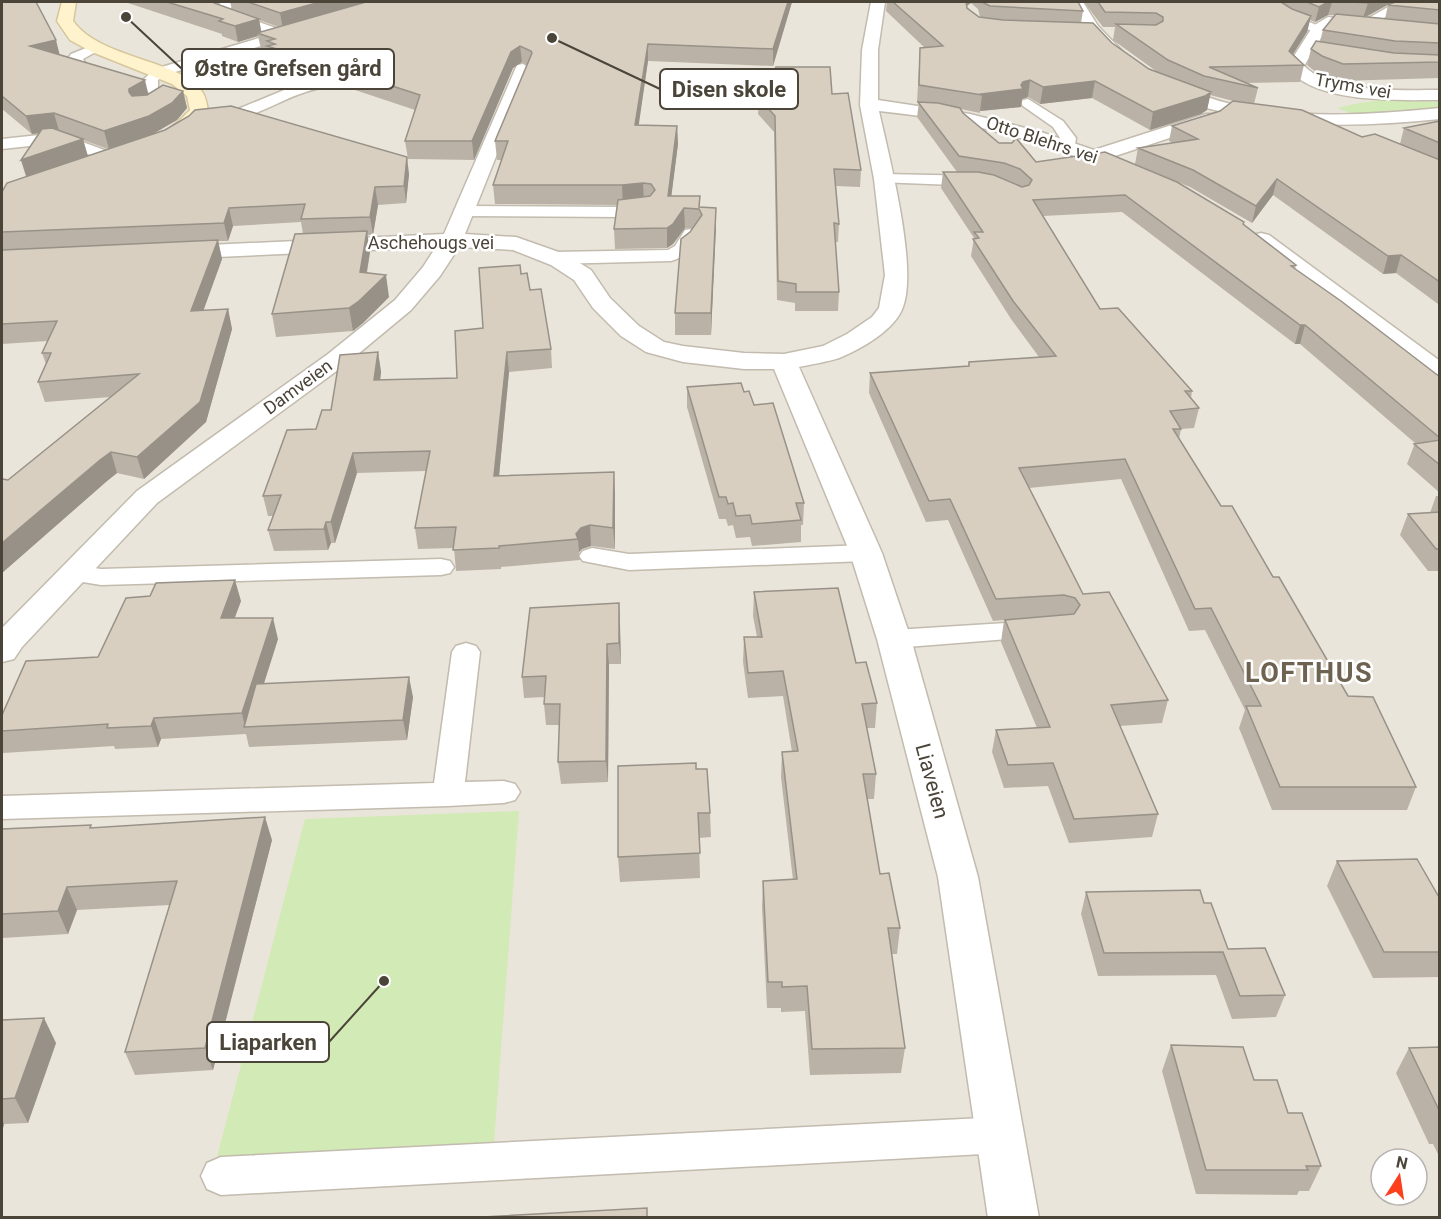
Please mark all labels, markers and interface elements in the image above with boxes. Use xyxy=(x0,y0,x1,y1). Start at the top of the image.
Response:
callout: Østre Grefsen gård xyxy=(182,49,394,89)
text: Østre Grefsen gård xyxy=(194,56,382,81)
street label: Tryms vei xyxy=(1313,68,1393,103)
callout: Disen skole xyxy=(660,69,798,109)
text: Disen skole xyxy=(672,77,786,102)
street label: Otto Blehrs vei xyxy=(984,112,1101,167)
street label: Aschehougs vei xyxy=(368,232,494,253)
street label: Damveien xyxy=(259,355,336,418)
district label: LOFTHUS xyxy=(1245,657,1373,689)
street label: Liaveien xyxy=(910,741,954,821)
callout: Liaparken xyxy=(207,1022,329,1062)
text: Liaparken xyxy=(219,1030,317,1055)
north arrow xyxy=(1369,1147,1429,1207)
text: N xyxy=(1395,1152,1410,1173)

